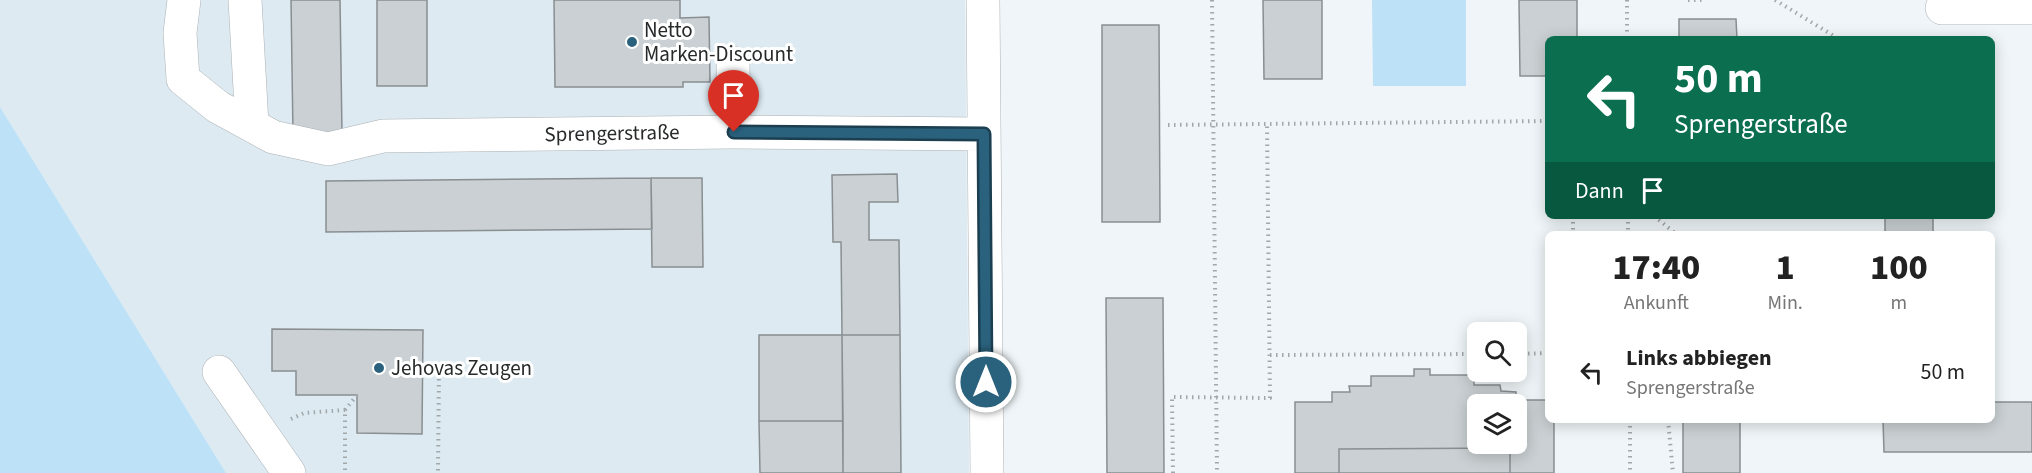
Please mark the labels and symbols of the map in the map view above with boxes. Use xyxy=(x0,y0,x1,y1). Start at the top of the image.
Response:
place label: Netto Marken-Discount xyxy=(644,15,793,69)
marker: Netto Marken-Discount xyxy=(625,35,639,49)
pin xyxy=(708,70,759,132)
street label: Sprengerstraße xyxy=(544,117,680,149)
position arrow xyxy=(954,350,1018,414)
place label: Jehovas Zeugen xyxy=(391,353,532,383)
marker: Jehovas Zeugen xyxy=(372,361,386,375)

